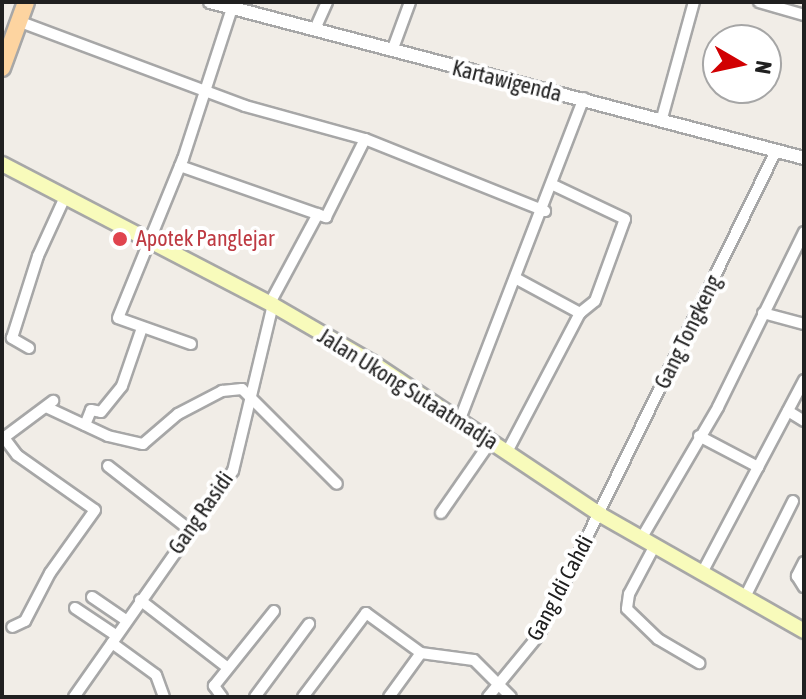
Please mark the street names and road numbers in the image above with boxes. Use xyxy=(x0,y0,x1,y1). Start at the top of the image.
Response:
street label: Kartawigenda xyxy=(450,55,564,107)
street label: Gang Tongkeng xyxy=(649,271,727,393)
street label: Jalan Ukong Sutaatmadja xyxy=(313,323,503,455)
street label: Gang Rasidi xyxy=(163,467,239,559)
street label: Gang Idi Cahdi xyxy=(521,531,599,645)

